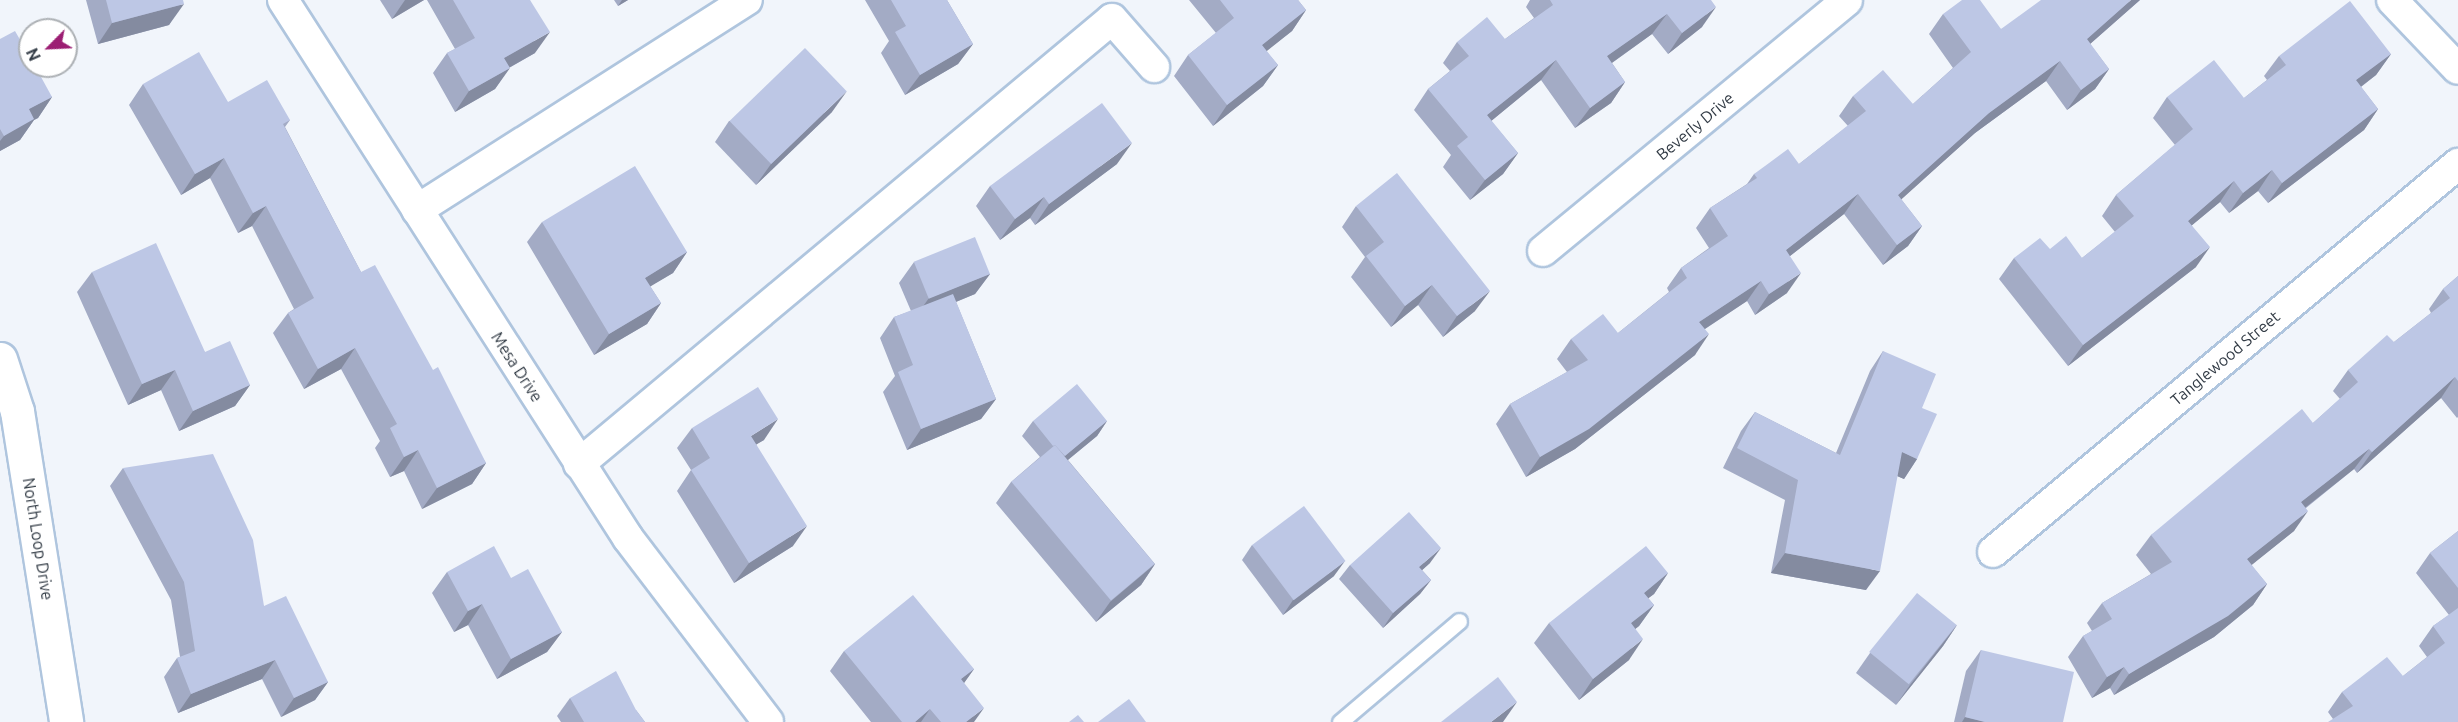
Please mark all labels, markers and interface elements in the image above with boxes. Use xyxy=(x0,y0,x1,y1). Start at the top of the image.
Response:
north arrow xyxy=(18,18,78,78)
text: N xyxy=(23,45,44,64)
street label: Beverly Drive xyxy=(1652,88,1738,164)
street label: Tanglewood Street xyxy=(2166,307,2284,409)
street label: Mesa Drive xyxy=(487,328,547,406)
street label: North Loop Drive xyxy=(19,476,57,602)

